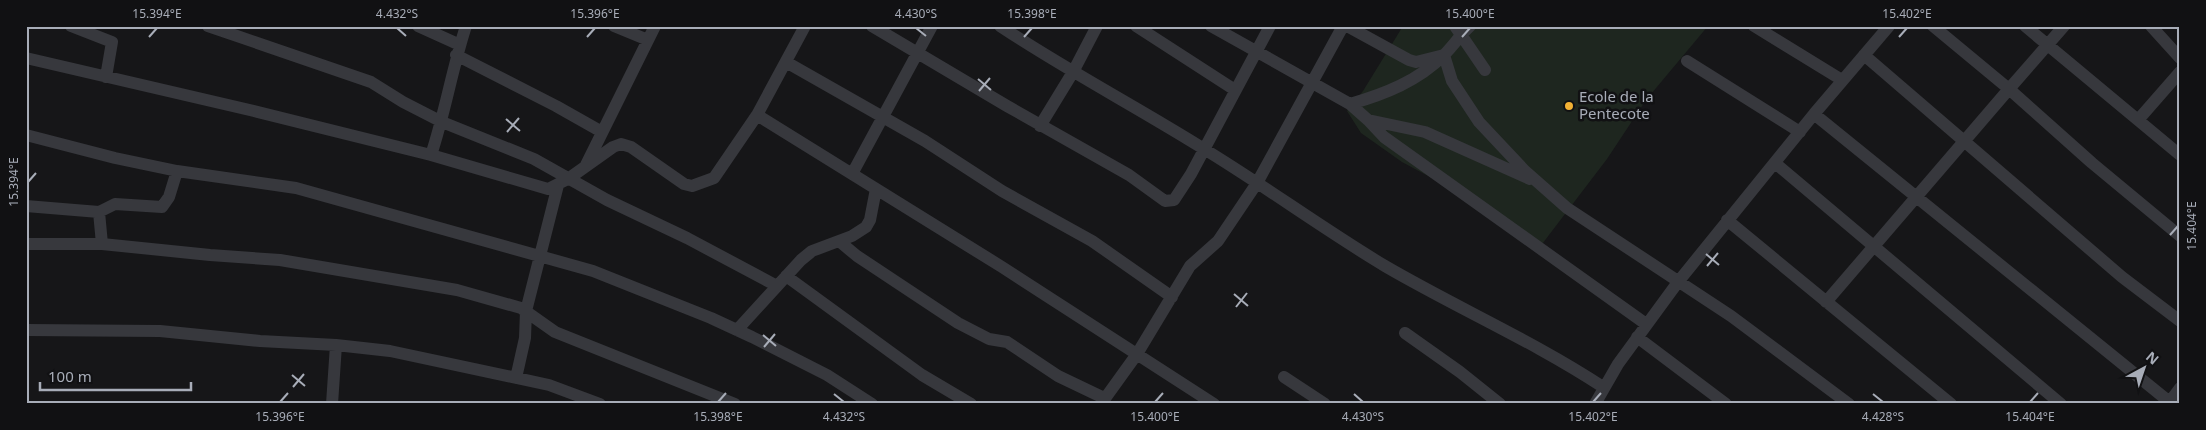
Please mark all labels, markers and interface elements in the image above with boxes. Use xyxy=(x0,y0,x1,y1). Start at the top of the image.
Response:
text: 15.394°E xyxy=(132,5,182,22)
text: 4.432°S xyxy=(376,5,419,22)
text: 15.396°E xyxy=(570,5,620,22)
text: 4.430°S xyxy=(895,5,938,22)
text: 15.398°E xyxy=(1007,5,1057,22)
text: 15.400°E xyxy=(1445,5,1495,22)
text: 15.402°E xyxy=(1882,5,1932,22)
place label: Ecole de la Pentecote xyxy=(1579,86,1654,123)
marker: Ecole de la Pentecote xyxy=(1563,100,1575,112)
text: 15.394°E xyxy=(5,157,22,207)
text: 15.404°E xyxy=(2183,201,2200,251)
north arrow xyxy=(2118,342,2168,392)
text: N xyxy=(2142,347,2163,369)
scale bar xyxy=(40,360,191,392)
text: 100 m xyxy=(48,366,92,386)
text: 15.396°E xyxy=(255,408,305,425)
text: 15.398°E xyxy=(693,408,743,425)
text: 4.432°S xyxy=(823,408,866,425)
text: 15.400°E xyxy=(1130,408,1180,425)
text: 4.430°S xyxy=(1342,408,1385,425)
text: 15.402°E xyxy=(1568,408,1618,425)
text: 4.428°S xyxy=(1862,408,1905,425)
text: 15.404°E xyxy=(2005,408,2055,425)

